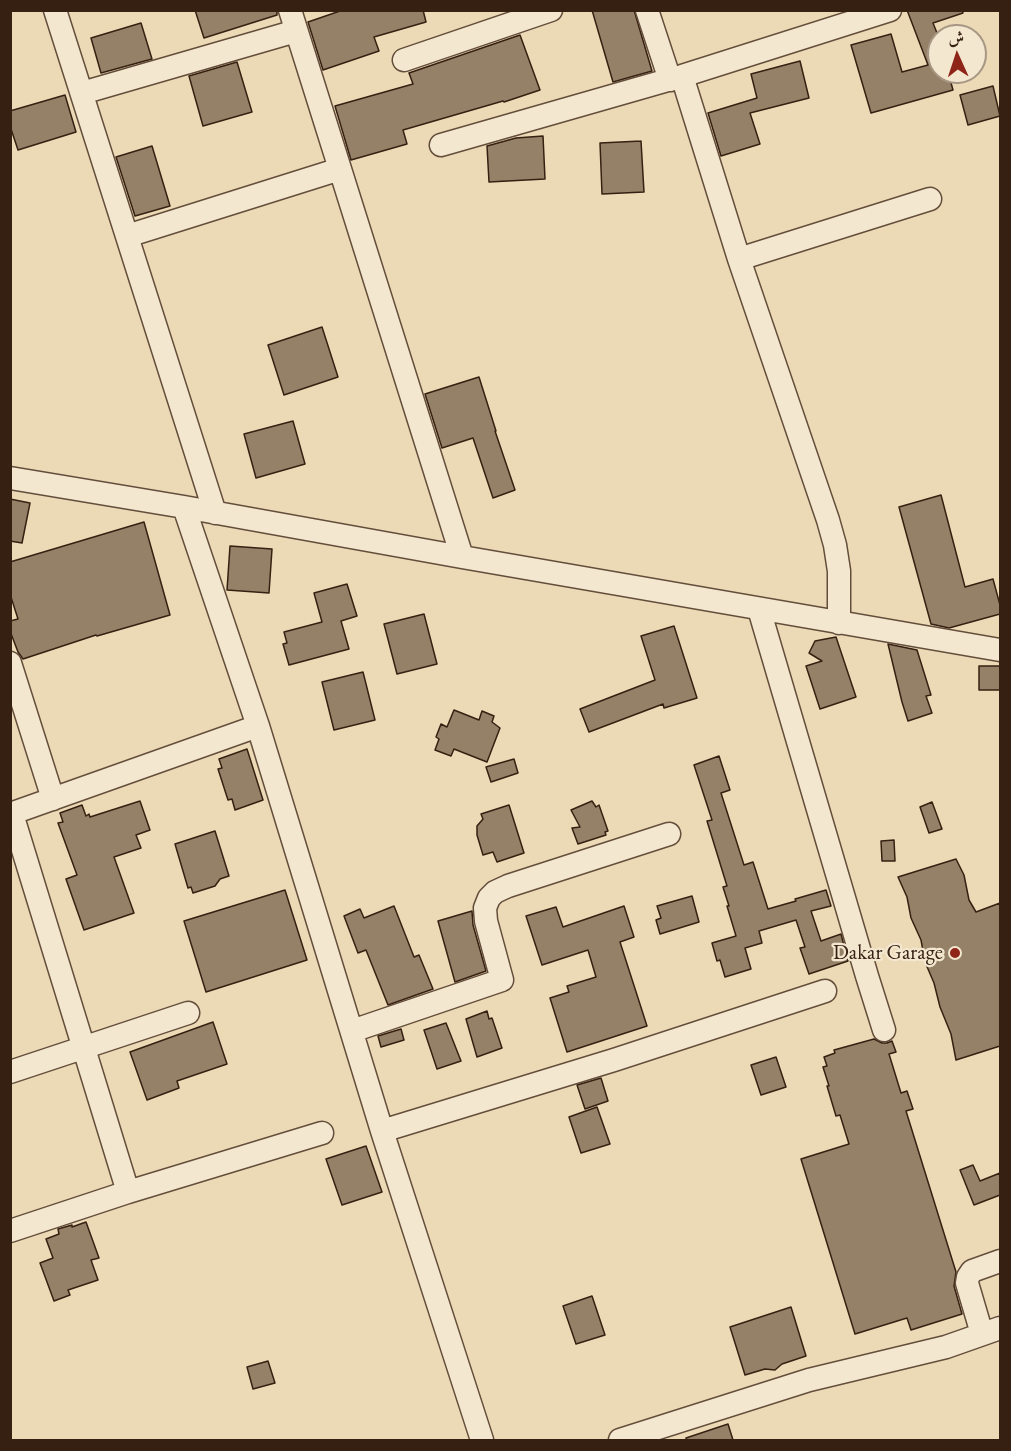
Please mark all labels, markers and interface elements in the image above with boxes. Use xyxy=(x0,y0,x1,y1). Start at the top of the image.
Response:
north arrow xyxy=(927,24,987,84)
text: ش xyxy=(948,27,965,48)
place label: Dakar Garage xyxy=(833,940,943,966)
marker: Dakar Garage xyxy=(948,946,962,960)

